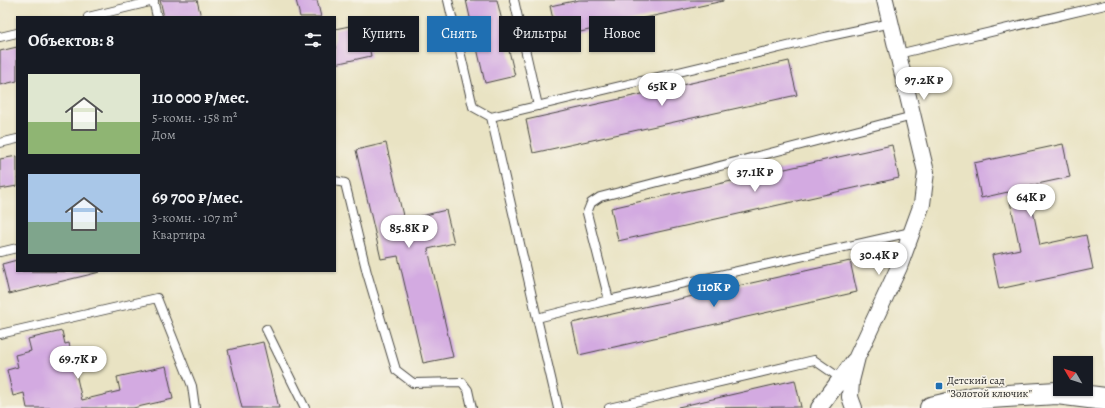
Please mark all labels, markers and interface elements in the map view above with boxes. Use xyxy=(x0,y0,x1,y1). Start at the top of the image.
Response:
chip: Купить xyxy=(348,16,419,52)
chip: Снять xyxy=(427,16,491,52)
chip: Фильтры xyxy=(499,16,581,52)
chip: Новое xyxy=(589,16,655,52)
text: Объектов: 8 xyxy=(28,29,114,52)
icon: filters xyxy=(302,29,324,51)
pin: 97.2K ₽ xyxy=(887,67,961,101)
text: 97.2K ₽ xyxy=(905,71,943,88)
pin: 65K ₽ xyxy=(634,73,690,107)
text: 65K ₽ xyxy=(647,77,677,94)
text: 110 000 ₽/мес. xyxy=(152,86,250,109)
icon: home xyxy=(60,90,108,138)
text: 5-комн. · 158 m² xyxy=(152,109,237,126)
text: Дом xyxy=(152,126,176,143)
pin: 37.1K ₽ xyxy=(718,159,792,193)
text: 37.1K ₽ xyxy=(737,163,773,180)
pin: 64K ₽ xyxy=(1003,184,1059,218)
text: 69 700 ₽/мес. xyxy=(152,186,243,209)
text: 64K ₽ xyxy=(1016,188,1046,205)
icon: home xyxy=(60,190,108,238)
text: 3-комн. · 107 m² xyxy=(152,209,238,226)
pin: 85.8K ₽ xyxy=(372,215,446,249)
text: 85.8K ₽ xyxy=(389,219,429,236)
text: Квартира xyxy=(152,226,206,243)
pin: 30.4K ₽ xyxy=(842,242,916,276)
text: 30.4K ₽ xyxy=(859,246,899,263)
pin: 110K ₽ xyxy=(681,274,747,308)
text: 110K ₽ xyxy=(697,278,731,295)
pin: 69.7K ₽ xyxy=(41,346,115,380)
text: 69.7K ₽ xyxy=(59,350,97,367)
north arrow xyxy=(1053,356,1093,396)
map controls xyxy=(1053,356,1093,396)
place label: Детский сад "Золотой ключик" xyxy=(947,373,1032,401)
marker: Детский сад "Золотой ключик" xyxy=(934,381,944,391)

